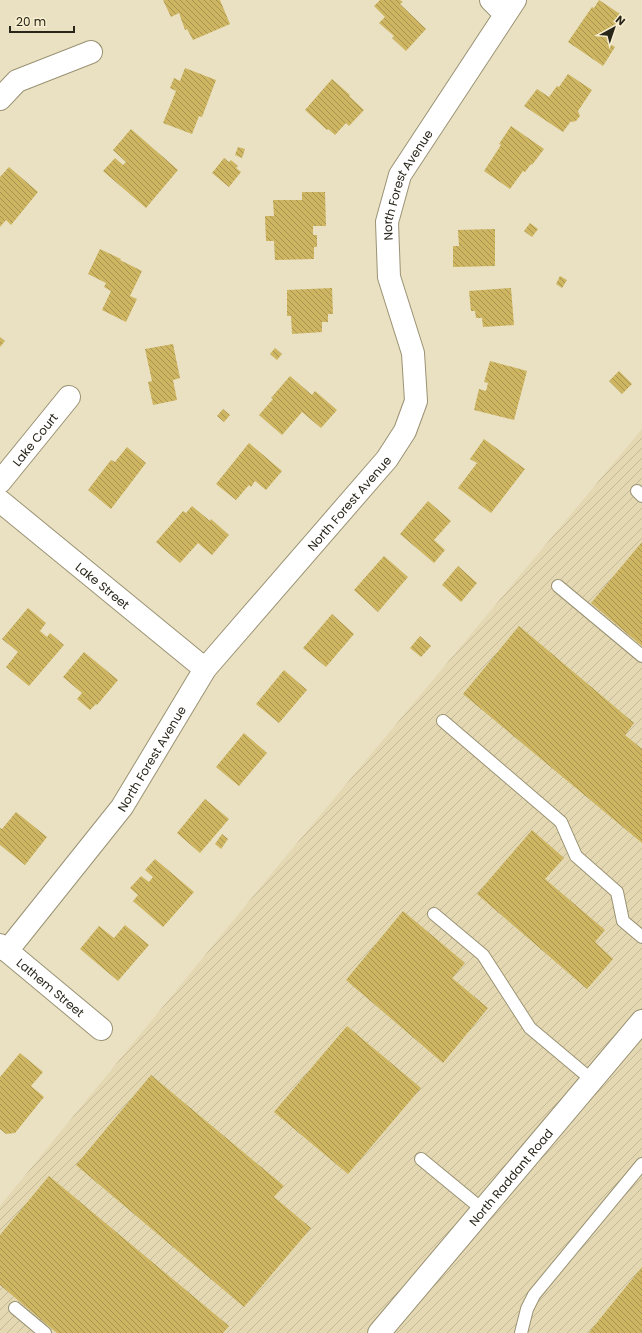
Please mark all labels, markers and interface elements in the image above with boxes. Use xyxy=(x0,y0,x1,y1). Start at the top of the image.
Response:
scale bar xyxy=(10,8,74,34)
north arrow xyxy=(594,8,634,48)
text: N xyxy=(612,12,629,29)
text: 20 m xyxy=(16,13,46,30)
street label: North Forest Avenue xyxy=(378,126,436,241)
street label: Lake Court xyxy=(8,409,61,469)
street label: North Forest Avenue xyxy=(303,452,395,554)
street label: Lake Street xyxy=(72,558,134,613)
street label: North Forest Avenue xyxy=(113,702,190,814)
street label: Lathem Street xyxy=(13,954,88,1020)
street label: North Raddant Road xyxy=(465,1125,556,1229)

